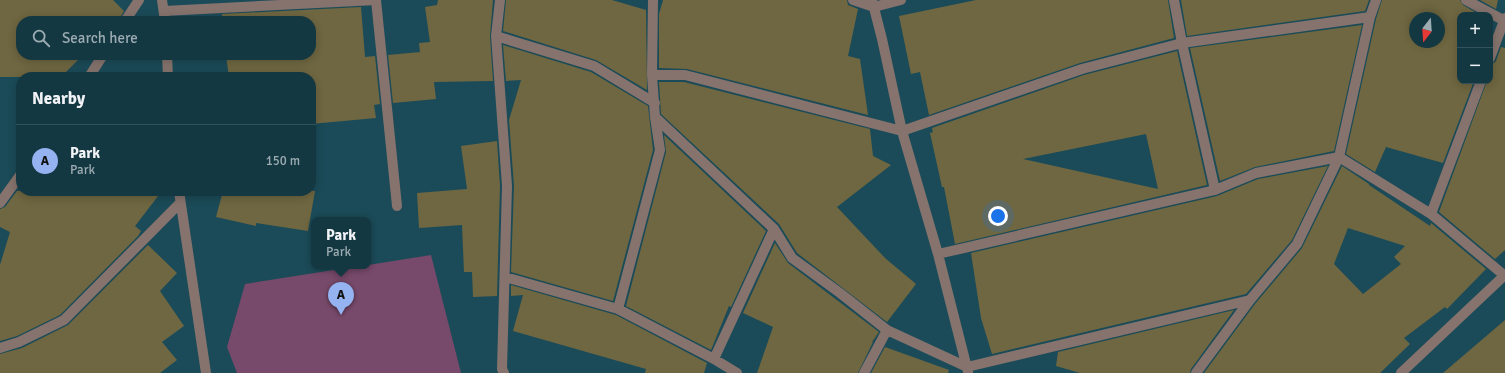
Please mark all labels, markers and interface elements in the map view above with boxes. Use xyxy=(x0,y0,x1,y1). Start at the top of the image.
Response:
north arrow xyxy=(1409,12,1445,48)
map controls xyxy=(1457,12,1493,84)
button: + xyxy=(1457,12,1493,48)
search box xyxy=(16,16,316,60)
icon: search xyxy=(30,27,52,49)
text: Search here xyxy=(62,29,138,47)
button: − xyxy=(1457,48,1493,84)
text: Nearby xyxy=(32,88,85,109)
text: Park xyxy=(70,144,100,162)
text: A xyxy=(41,153,49,169)
text: 150 m xyxy=(266,153,300,169)
text: Park xyxy=(70,162,95,178)
your location xyxy=(988,206,1008,226)
popup xyxy=(311,217,371,269)
text: Park xyxy=(326,226,356,244)
text: Park xyxy=(326,244,351,260)
pin: A xyxy=(328,282,354,315)

